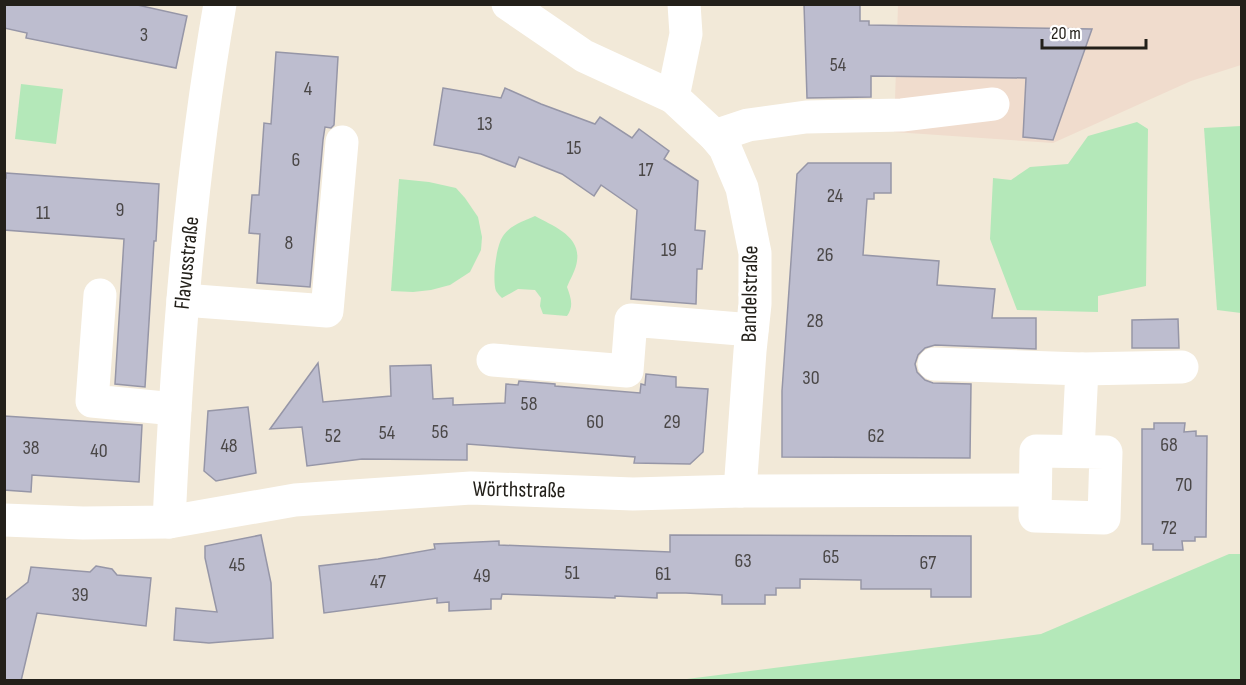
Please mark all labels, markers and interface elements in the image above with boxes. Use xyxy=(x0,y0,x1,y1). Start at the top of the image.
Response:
scale bar xyxy=(1042,12,1146,50)
house number: 3 xyxy=(140,23,148,47)
text: 20 m xyxy=(1051,23,1081,44)
house number: 54 xyxy=(830,53,846,77)
house number: 4 xyxy=(304,77,312,101)
house number: 13 xyxy=(477,112,493,136)
house number: 15 xyxy=(566,136,582,160)
house number: 6 xyxy=(292,148,300,172)
house number: 17 xyxy=(639,158,653,182)
house number: 24 xyxy=(827,184,843,208)
house number: 9 xyxy=(116,198,124,222)
house number: 11 xyxy=(36,201,50,225)
street label: Flavusstraße xyxy=(169,215,205,311)
house number: 8 xyxy=(285,231,293,255)
house number: 19 xyxy=(661,238,677,262)
house number: 26 xyxy=(817,243,834,267)
street label: Bandelstraße xyxy=(736,245,764,343)
house number: 28 xyxy=(807,309,824,333)
house number: 30 xyxy=(802,366,820,390)
house number: 58 xyxy=(521,392,537,416)
house number: 60 xyxy=(586,410,604,434)
house number: 29 xyxy=(663,410,681,434)
house number: 56 xyxy=(432,420,448,444)
house number: 54 xyxy=(379,421,395,445)
house number: 52 xyxy=(325,424,341,448)
house number: 62 xyxy=(867,424,885,448)
house number: 68 xyxy=(1160,433,1178,457)
house number: 48 xyxy=(220,434,238,458)
house number: 38 xyxy=(22,436,40,460)
house number: 40 xyxy=(90,439,108,463)
house number: 70 xyxy=(1176,473,1192,497)
street label: Wörthstraße xyxy=(472,476,566,504)
house number: 72 xyxy=(1161,516,1177,540)
house number: 65 xyxy=(823,545,839,569)
house number: 63 xyxy=(734,549,752,573)
house number: 67 xyxy=(920,551,936,575)
house number: 45 xyxy=(229,553,245,577)
house number: 51 xyxy=(564,561,580,585)
house number: 61 xyxy=(655,562,671,586)
house number: 49 xyxy=(473,564,491,588)
house number: 47 xyxy=(370,570,386,594)
house number: 39 xyxy=(71,583,89,607)

